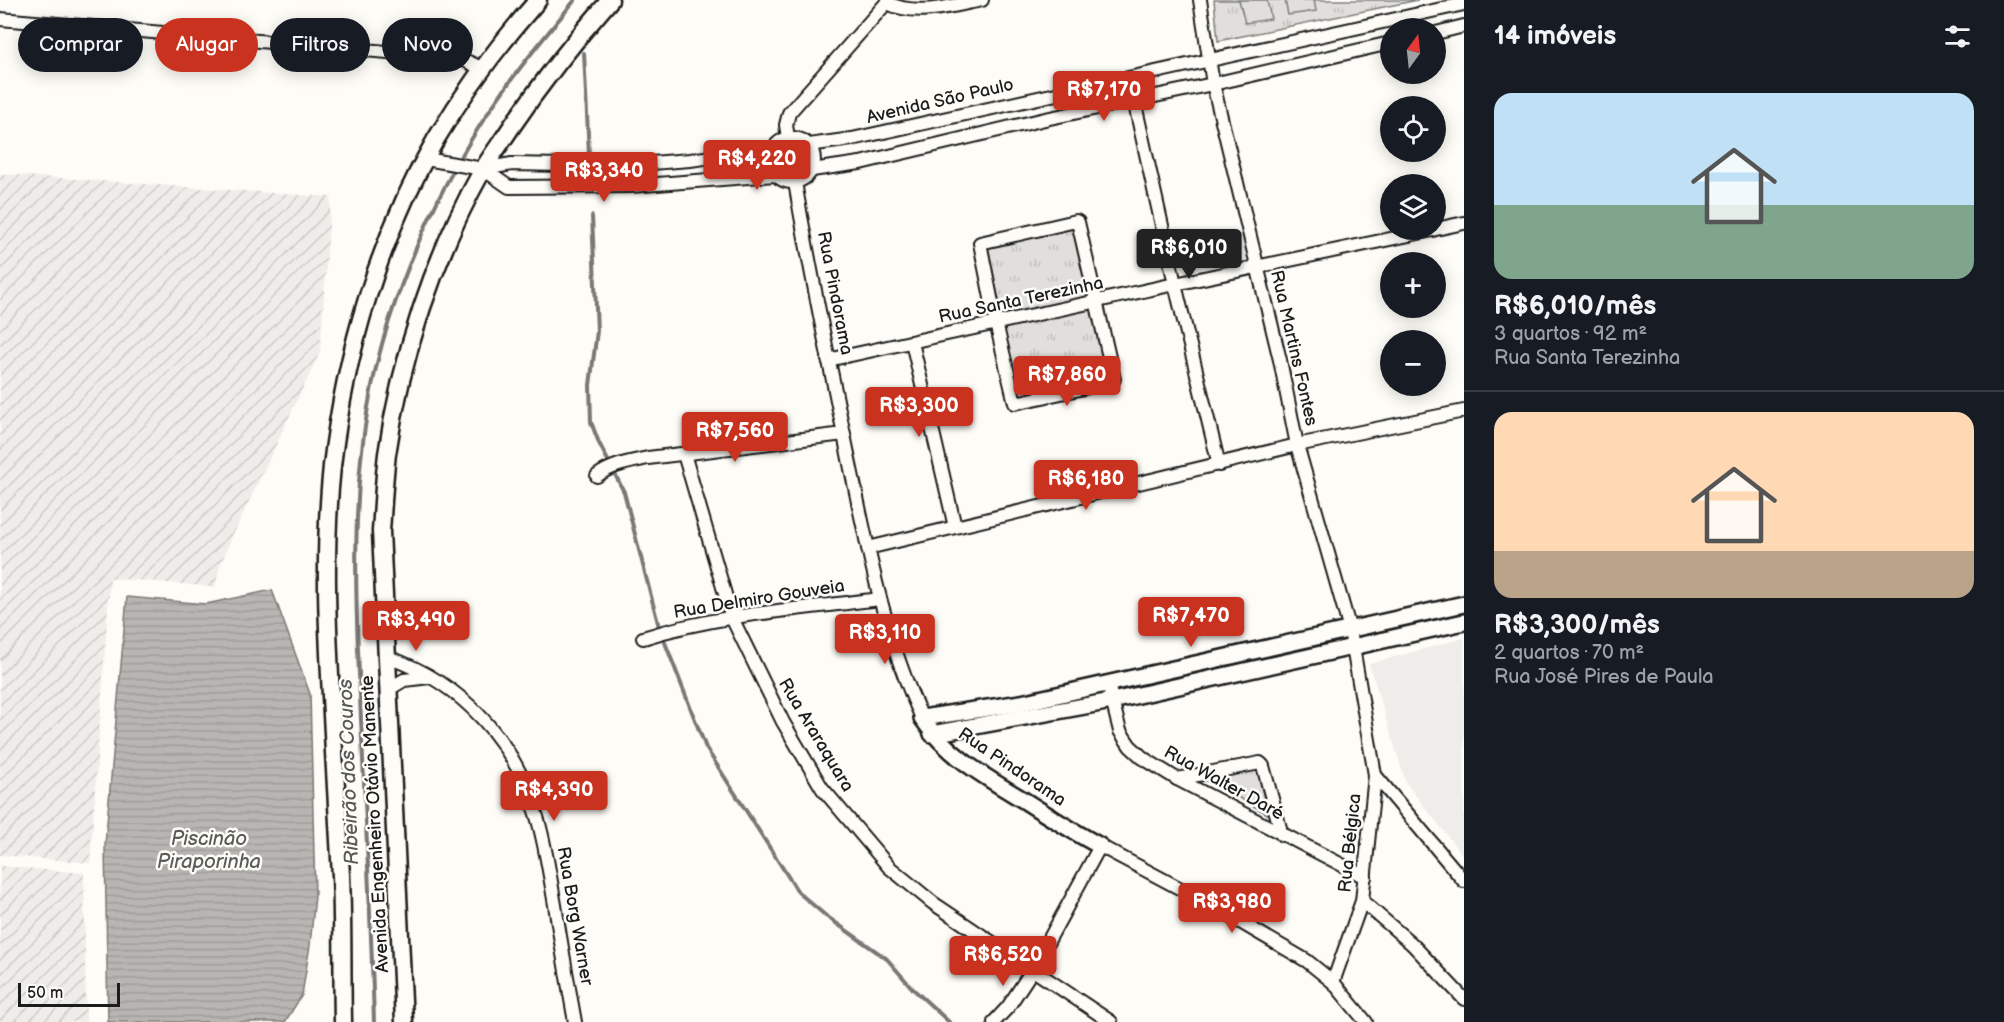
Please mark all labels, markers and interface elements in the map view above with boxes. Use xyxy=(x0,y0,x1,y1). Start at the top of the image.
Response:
chip: Comprar xyxy=(18,18,143,72)
chip: Alugar xyxy=(155,18,258,72)
chip: Filtros xyxy=(270,18,370,72)
chip: Novo xyxy=(382,18,473,72)
north arrow xyxy=(1380,18,1446,84)
map controls xyxy=(1380,18,1446,396)
icon: filters xyxy=(1941,20,1974,53)
text: 14 imóveis xyxy=(1494,21,1616,52)
pin: R$7,170 xyxy=(1049,71,1159,122)
street label: Avenida São Paulo xyxy=(864,74,1016,128)
text: R$7,170 xyxy=(1067,78,1141,102)
button: locate xyxy=(1380,96,1446,162)
icon: home xyxy=(1680,132,1788,240)
pin: R$4,220 xyxy=(702,140,812,191)
text: R$4,220 xyxy=(717,147,797,171)
pin: R$3,340 xyxy=(549,152,659,203)
text: R$3,340 xyxy=(565,159,643,183)
button: layers xyxy=(1380,174,1446,240)
street label: Rua Pindorama xyxy=(813,229,857,357)
pin: R$6,010 xyxy=(1134,229,1244,280)
text: R$6,010 xyxy=(1151,236,1227,260)
button: + xyxy=(1380,252,1446,318)
street label: Rua Martins Fontes xyxy=(1266,268,1322,428)
street label: Rua Santa Terezinha xyxy=(937,272,1105,328)
text: R$6,010/mês xyxy=(1494,291,1656,322)
text: 3 quartos · 92 m² xyxy=(1494,322,1647,346)
button: − xyxy=(1380,330,1446,396)
text: Rua Santa Terezinha xyxy=(1494,346,1680,370)
pin: R$7,860 xyxy=(1012,356,1122,407)
text: R$7,860 xyxy=(1028,363,1106,387)
pin: R$3,300 xyxy=(864,387,974,438)
text: R$3,300 xyxy=(879,394,959,418)
pin: R$7,560 xyxy=(680,412,790,463)
text: R$7,560 xyxy=(696,419,774,443)
icon: home xyxy=(1680,451,1788,559)
pin: R$6,180 xyxy=(1031,460,1141,511)
text: R$6,180 xyxy=(1048,467,1124,491)
street label: Rua Delmiro Gouveia xyxy=(672,575,846,623)
pin: R$7,470 xyxy=(1136,597,1246,648)
pin: R$3,490 xyxy=(361,601,471,652)
text: R$7,470 xyxy=(1152,604,1230,628)
text: R$3,490 xyxy=(377,608,455,632)
text: R$3,300/mês xyxy=(1494,610,1660,641)
pin: R$3,110 xyxy=(830,614,940,665)
text: R$3,110 xyxy=(849,621,921,645)
text: 2 quartos · 70 m² xyxy=(1494,641,1644,665)
text: Rua José Pires de Paula xyxy=(1494,665,1714,689)
street label: Avenida Engenheiro Otávio Manente xyxy=(357,674,393,973)
street label: Rua Araraquara xyxy=(774,674,858,796)
water label: Ribeirão dos Couros xyxy=(334,679,364,865)
street label: Rua Pindorama xyxy=(954,723,1070,811)
street label: Rua Walter Daré xyxy=(1160,741,1288,825)
pin: R$4,390 xyxy=(499,771,609,822)
text: R$4,390 xyxy=(515,778,593,802)
street label: Rua Bélgica xyxy=(1334,793,1366,893)
water label: Piscinão Piraporinha xyxy=(157,827,261,874)
street label: Rua Borg Warner xyxy=(552,845,598,987)
pin: R$3,980 xyxy=(1177,883,1287,934)
text: R$3,980 xyxy=(1192,890,1272,914)
pin: R$6,520 xyxy=(948,936,1058,987)
text: R$6,520 xyxy=(963,943,1043,967)
scale bar xyxy=(18,980,120,1008)
text: 50 m xyxy=(27,984,63,1003)

